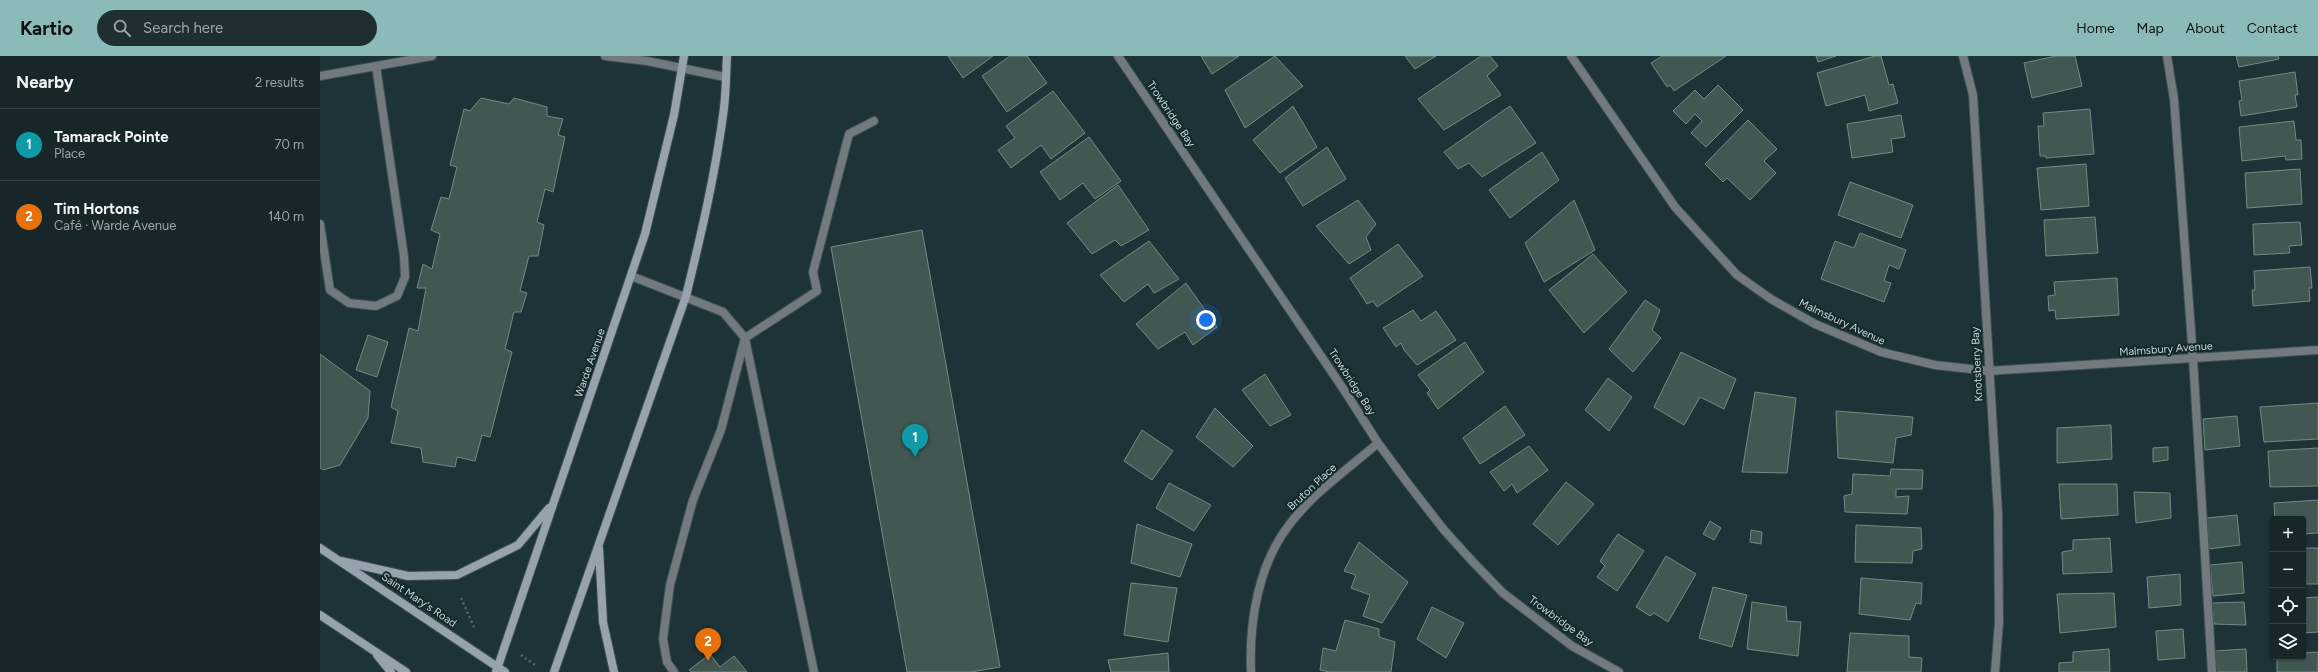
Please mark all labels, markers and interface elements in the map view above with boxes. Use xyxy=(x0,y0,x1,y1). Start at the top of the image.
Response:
search box xyxy=(97,10,377,46)
text: Kartio xyxy=(20,17,73,40)
icon: search xyxy=(111,17,133,39)
text: Search here xyxy=(143,19,223,37)
text: Home xyxy=(2076,20,2115,37)
text: Map xyxy=(2137,20,2164,37)
text: About xyxy=(2186,20,2225,37)
text: Contact xyxy=(2247,20,2298,37)
text: Nearby xyxy=(16,72,74,92)
text: 2 results xyxy=(255,75,304,90)
street label: Trowbridge Bay xyxy=(1144,79,1198,150)
text: Tamarack Pointe xyxy=(54,128,169,146)
text: 1 xyxy=(26,137,32,152)
text: 70 m xyxy=(274,137,304,152)
text: Place xyxy=(54,146,85,161)
text: Tim Hortons xyxy=(54,200,139,218)
text: 2 xyxy=(25,209,33,224)
text: 140 m xyxy=(268,209,304,224)
text: Café · Warde Avenue xyxy=(54,218,176,233)
street label: Malmsbury Avenue xyxy=(1797,296,1887,348)
your location xyxy=(1196,310,1216,330)
street label: Knotsberry Bay xyxy=(1969,326,1985,402)
street label: Warde Avenue xyxy=(572,327,608,399)
street label: Malmsbury Avenue xyxy=(2119,339,2213,359)
street label: Trowbridge Bay xyxy=(1326,346,1378,418)
pin: 1 xyxy=(902,424,928,457)
street label: Bruton Place xyxy=(1285,461,1339,513)
map controls xyxy=(2270,516,2306,660)
button: + xyxy=(2270,516,2306,552)
button: − xyxy=(2270,552,2306,588)
street label: Saint Mary's Road xyxy=(379,570,459,630)
button: locate xyxy=(2270,588,2306,624)
street label: Trowbridge Bay xyxy=(1526,593,1596,649)
button: layers xyxy=(2270,624,2306,660)
pin: 2 xyxy=(695,628,721,661)

